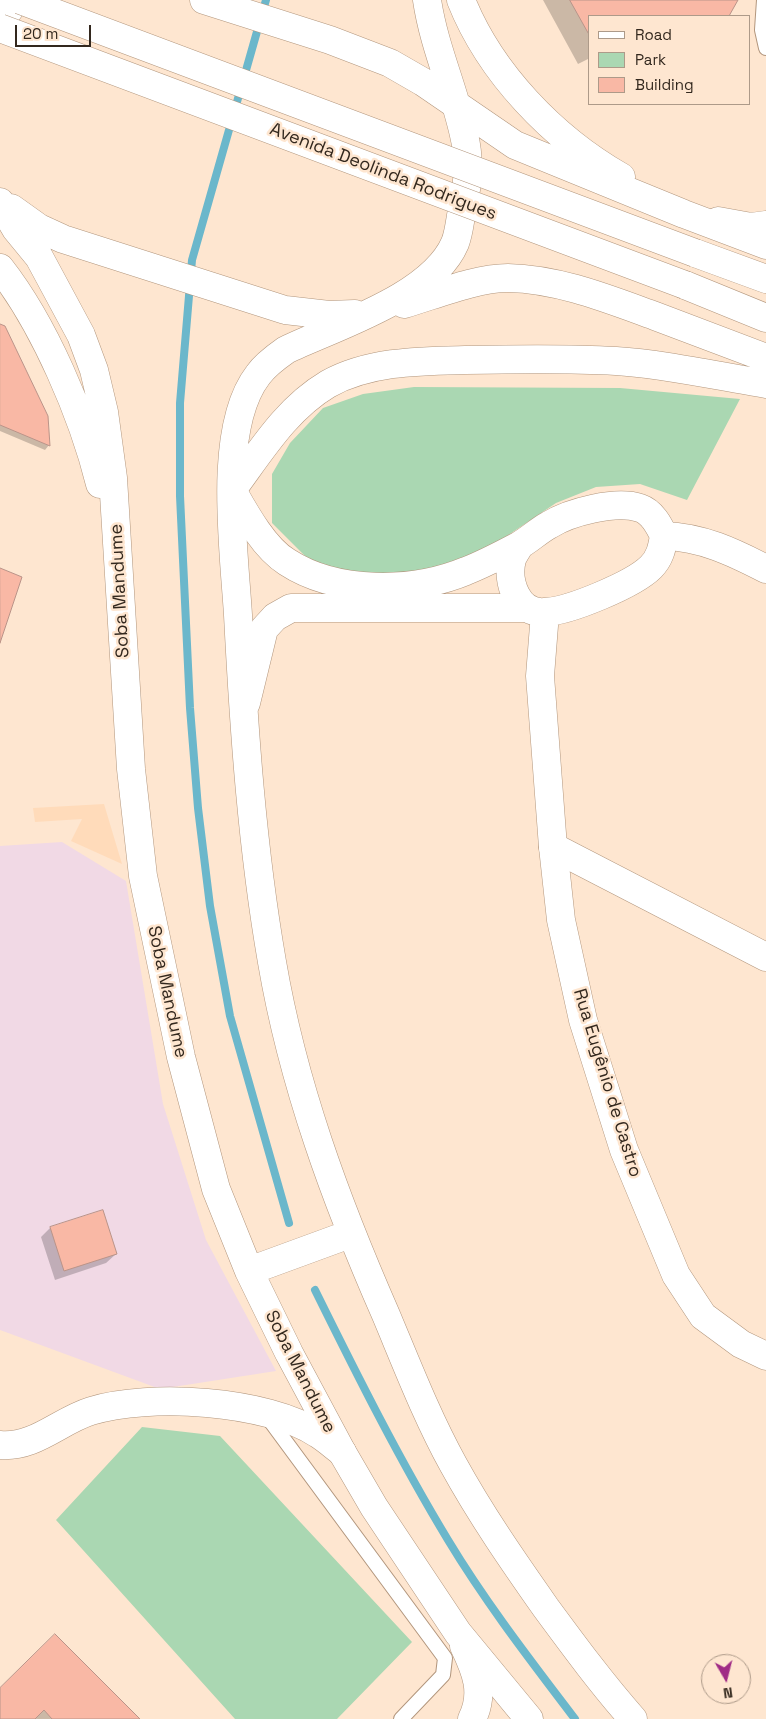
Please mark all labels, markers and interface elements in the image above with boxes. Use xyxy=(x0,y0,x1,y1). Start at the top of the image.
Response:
scale bar xyxy=(18,15,94,47)
legend xyxy=(588,15,751,105)
text: 20 m xyxy=(23,24,58,43)
text: Road xyxy=(635,25,672,44)
text: Park xyxy=(635,50,666,69)
text: Building xyxy=(635,75,694,94)
street label: Avenida Deolinda Rodrigues xyxy=(267,119,499,225)
street label: Soba Mandume xyxy=(106,523,134,659)
street label: Soba Mandume xyxy=(142,924,192,1060)
street label: Rua Eugênio de Castro xyxy=(568,986,646,1180)
street label: Soba Mandume xyxy=(260,1307,340,1437)
north arrow xyxy=(701,1654,751,1704)
text: N xyxy=(722,1683,734,1702)

